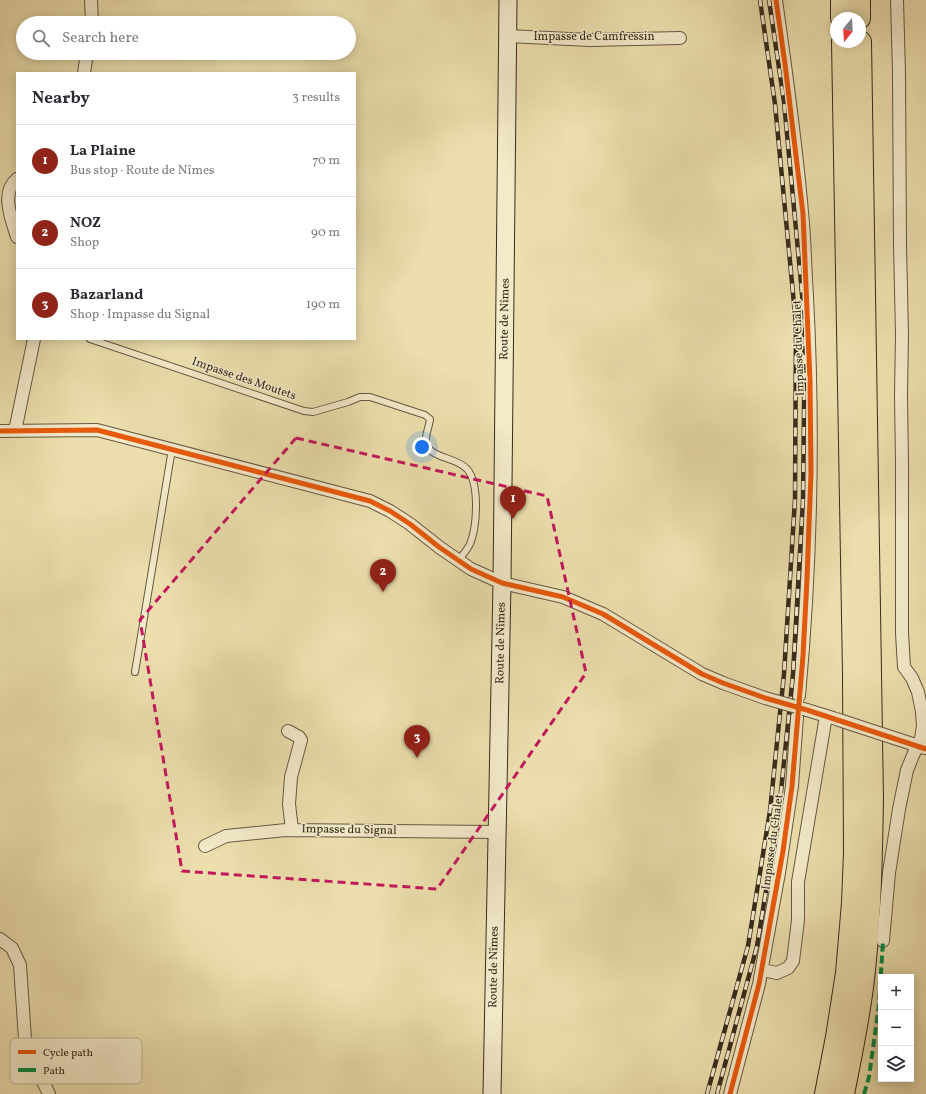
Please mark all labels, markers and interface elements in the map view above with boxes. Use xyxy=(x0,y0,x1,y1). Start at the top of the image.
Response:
north arrow xyxy=(830,12,866,48)
search box xyxy=(16,16,356,60)
icon: search xyxy=(30,27,52,49)
text: Search here xyxy=(62,28,139,49)
street label: Impasse de Camfressin xyxy=(533,29,655,45)
text: Nearby xyxy=(32,87,90,110)
text: 3 results xyxy=(292,89,340,107)
text: La Plaine xyxy=(70,141,136,162)
text: 1 xyxy=(42,152,48,170)
text: 70 m xyxy=(312,152,340,170)
text: Bus stop · Route de Nîmes xyxy=(70,162,215,180)
text: NOZ xyxy=(70,213,101,234)
text: 2 xyxy=(42,224,48,242)
text: 90 m xyxy=(311,224,340,242)
text: Shop xyxy=(70,234,99,252)
street label: Route de Nîmes xyxy=(496,278,514,360)
text: Bazarland xyxy=(70,285,143,306)
text: 3 xyxy=(42,296,48,314)
text: 190 m xyxy=(306,296,340,314)
street label: Impasse du Chalet xyxy=(789,300,809,396)
text: Shop · Impasse du Signal xyxy=(70,306,210,324)
street label: Impasse des Moutets xyxy=(190,354,298,404)
your location xyxy=(412,437,432,457)
pin: 1 xyxy=(500,486,526,519)
pin: 2 xyxy=(370,559,396,592)
street label: Route de Nîmes xyxy=(492,602,510,684)
pin: 3 xyxy=(404,725,430,758)
street label: Impasse du Chalet xyxy=(758,793,788,891)
street label: Impasse du Signal xyxy=(301,821,397,839)
street label: Route de Nîmes xyxy=(485,926,503,1008)
map controls xyxy=(878,974,914,1082)
button: + xyxy=(878,974,914,1010)
button: − xyxy=(878,1010,914,1046)
legend xyxy=(10,1038,142,1084)
text: Cycle path xyxy=(43,1046,93,1061)
button: layers xyxy=(878,1046,914,1082)
text: Path xyxy=(43,1064,66,1079)

